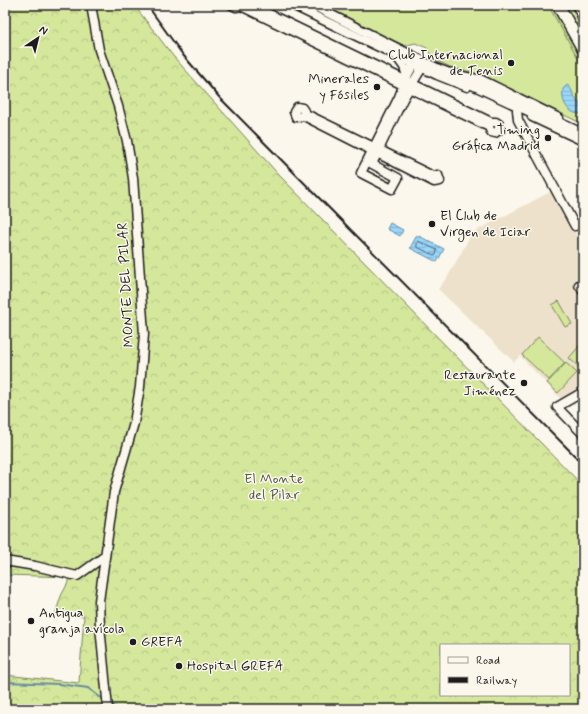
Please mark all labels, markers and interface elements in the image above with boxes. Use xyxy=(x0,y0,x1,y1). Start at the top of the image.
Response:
north arrow xyxy=(18,18,58,58)
text: N xyxy=(36,23,50,38)
place label: Club Internacional de Tenis xyxy=(388,46,503,80)
marker: Club Internacional de Tenis xyxy=(506,58,516,68)
place label: Minerales y Fósiles xyxy=(308,70,369,104)
marker: Minerales y Fósiles xyxy=(372,82,382,92)
place label: Timing Gráfica Madrid xyxy=(452,121,540,155)
marker: Timing Gráfica Madrid xyxy=(543,133,553,143)
place label: El Club de Virgen de Iciar xyxy=(440,207,531,242)
marker: El Club de Virgen de Iciar xyxy=(427,219,437,229)
street label: MONTE DEL PILAR xyxy=(114,222,138,348)
place label: Restaurante Jiménez xyxy=(444,366,516,400)
marker: Restaurante Jiménez xyxy=(519,378,529,388)
park label: El Monte del Pilar xyxy=(244,470,304,504)
place label: Antigua granja avícola xyxy=(39,604,125,638)
marker: Antigua granja avícola xyxy=(26,616,36,626)
place label: GREFA xyxy=(141,633,183,651)
marker: GREFA xyxy=(128,637,138,647)
legend xyxy=(440,644,570,696)
text: Road xyxy=(476,653,500,669)
place label: Hospital GREFA xyxy=(187,657,284,675)
marker: Hospital GREFA xyxy=(174,661,184,671)
text: Railway xyxy=(476,673,518,689)

